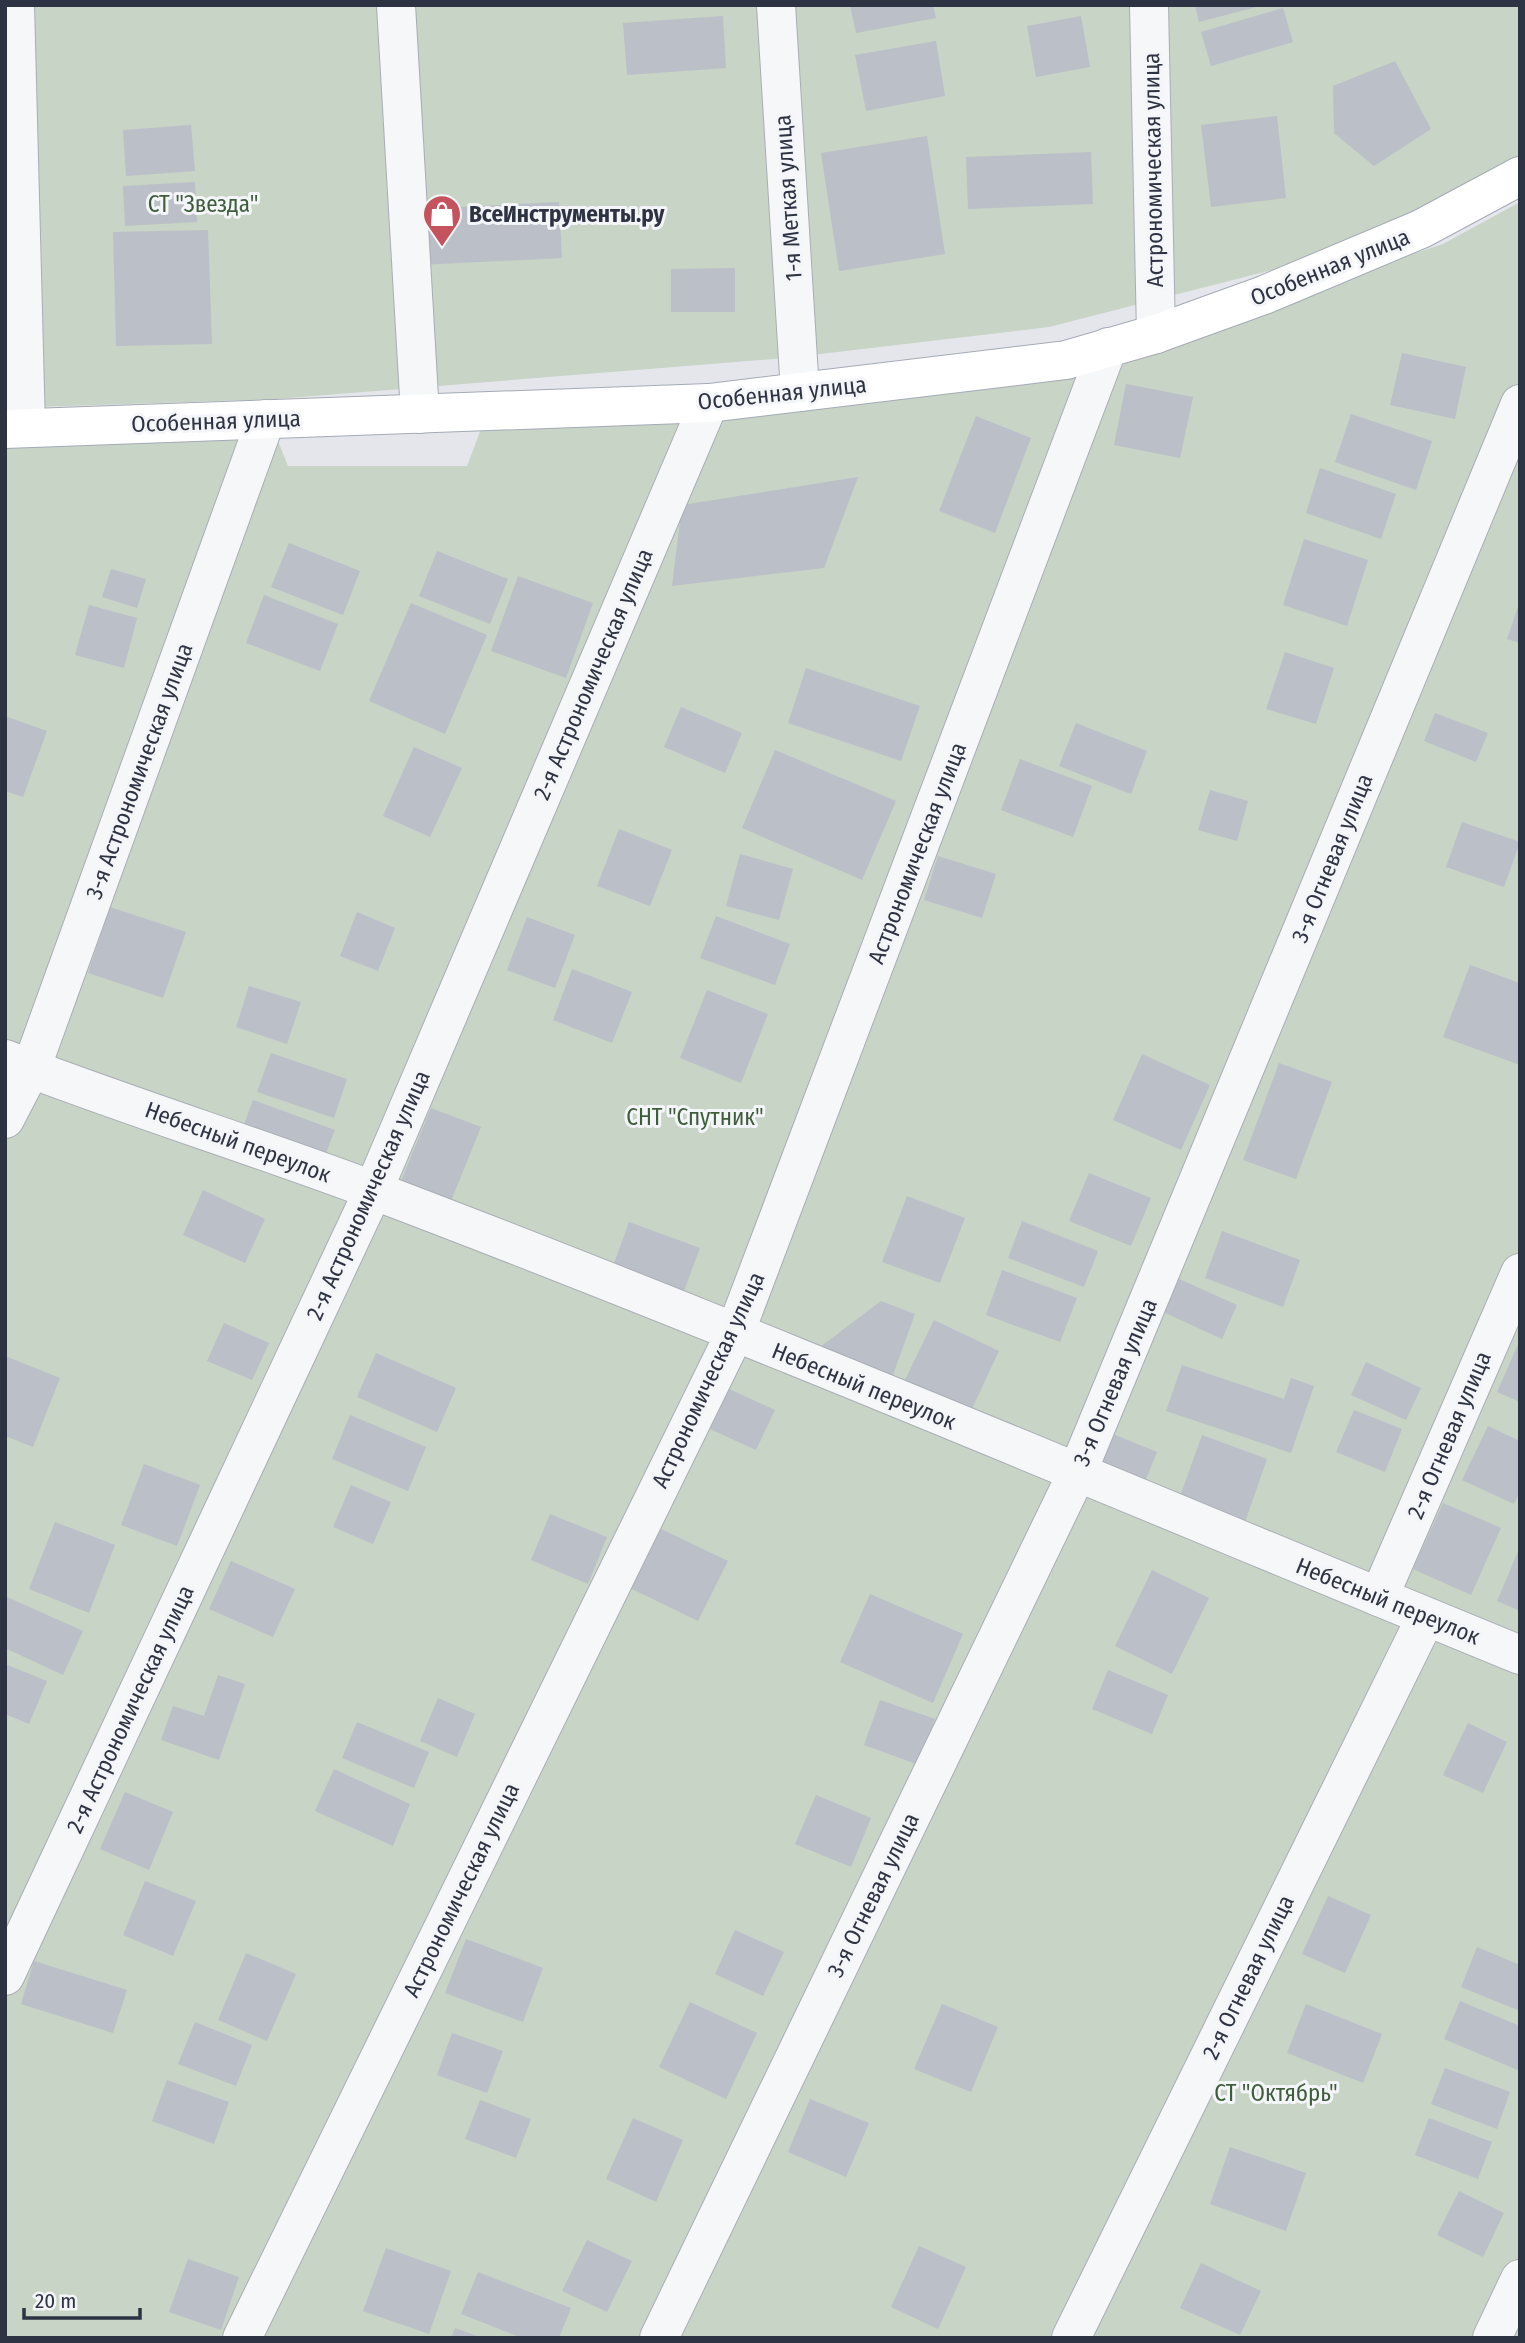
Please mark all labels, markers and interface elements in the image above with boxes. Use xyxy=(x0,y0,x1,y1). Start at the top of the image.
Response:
street label: Астрономическая улица xyxy=(1137,52,1169,288)
street label: 1-я Меткая улица xyxy=(768,114,808,282)
park label: СТ "Звезда" xyxy=(148,190,258,218)
shop icon: ВсеИнструменты.ру xyxy=(421,193,463,248)
place label: ВсеИнструменты.ру xyxy=(469,200,666,228)
street label: Особенная улица xyxy=(1246,222,1414,312)
street label: Особенная улица xyxy=(696,370,868,416)
street label: Особенная улица xyxy=(131,404,301,438)
street label: 2-я Астрономическая улица xyxy=(527,544,659,804)
street label: 3-я Астрономическая улица xyxy=(80,639,198,903)
street label: Астрономическая улица xyxy=(862,738,972,968)
street label: 3-я Огневая улица xyxy=(1285,770,1379,946)
street label: 2-я Астрономическая улица xyxy=(300,1066,436,1324)
street label: Небесный переулок xyxy=(141,1095,335,1189)
park label: СНТ "Спутник" xyxy=(626,1103,764,1131)
street label: Астрономическая улица xyxy=(646,1268,770,1492)
street label: 3-я Огневая улица xyxy=(1067,1294,1163,1470)
street label: Небесный переулок xyxy=(768,1336,960,1436)
street label: 2-я Огневая улица xyxy=(1401,1347,1497,1523)
street label: Небесный переулок xyxy=(1292,1551,1484,1651)
street label: 2-я Астрономическая улица xyxy=(60,1581,200,1837)
street label: Астрономическая улица xyxy=(397,1778,525,2002)
street label: 3-я Огневая улица xyxy=(821,1808,925,1982)
street label: 2-я Огневая улица xyxy=(1196,1890,1300,2064)
park label: СТ "Октябрь" xyxy=(1214,2079,1338,2107)
scale bar xyxy=(24,2276,140,2320)
text: 20 m xyxy=(35,2288,76,2314)

